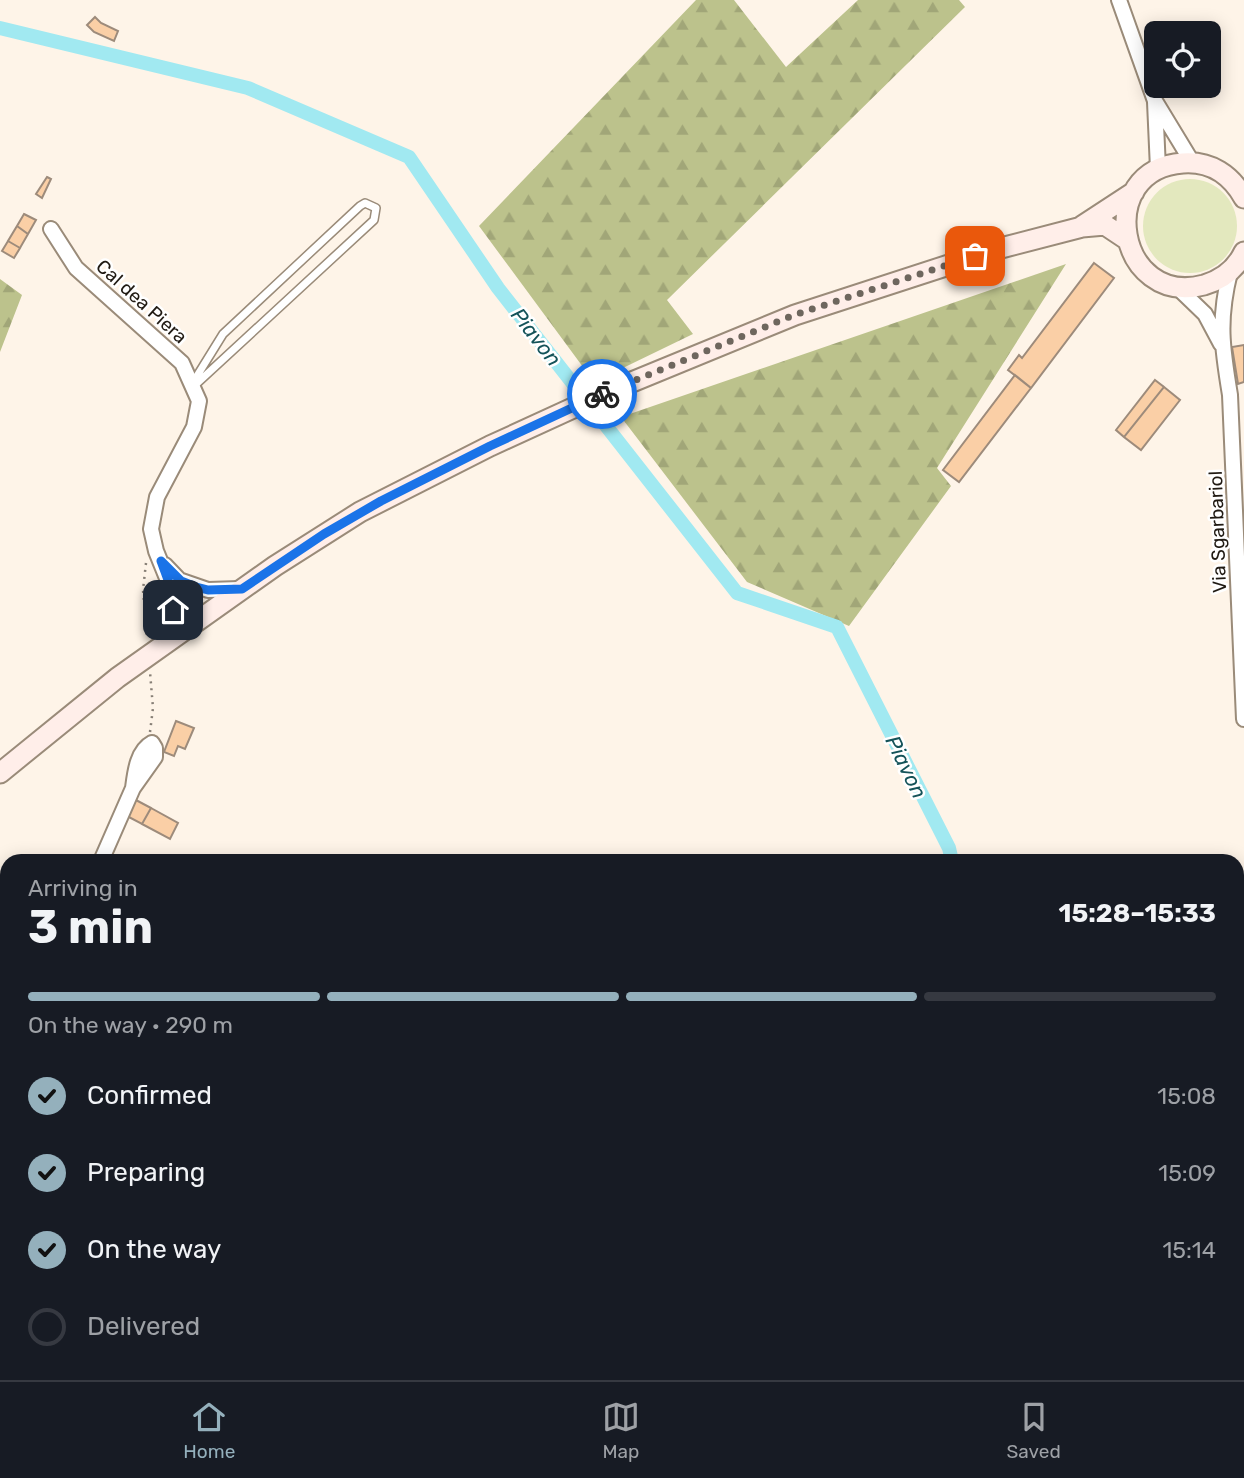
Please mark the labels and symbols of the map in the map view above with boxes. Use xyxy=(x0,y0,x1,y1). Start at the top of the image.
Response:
pin xyxy=(945,226,1005,286)
street label: Cal dea Piera xyxy=(91,255,192,348)
water label: Piavon xyxy=(506,303,567,371)
courier xyxy=(567,359,637,429)
street label: Via Sgarbariol xyxy=(1204,471,1231,593)
pin xyxy=(143,580,203,640)
water label: Piavon xyxy=(881,731,932,802)

